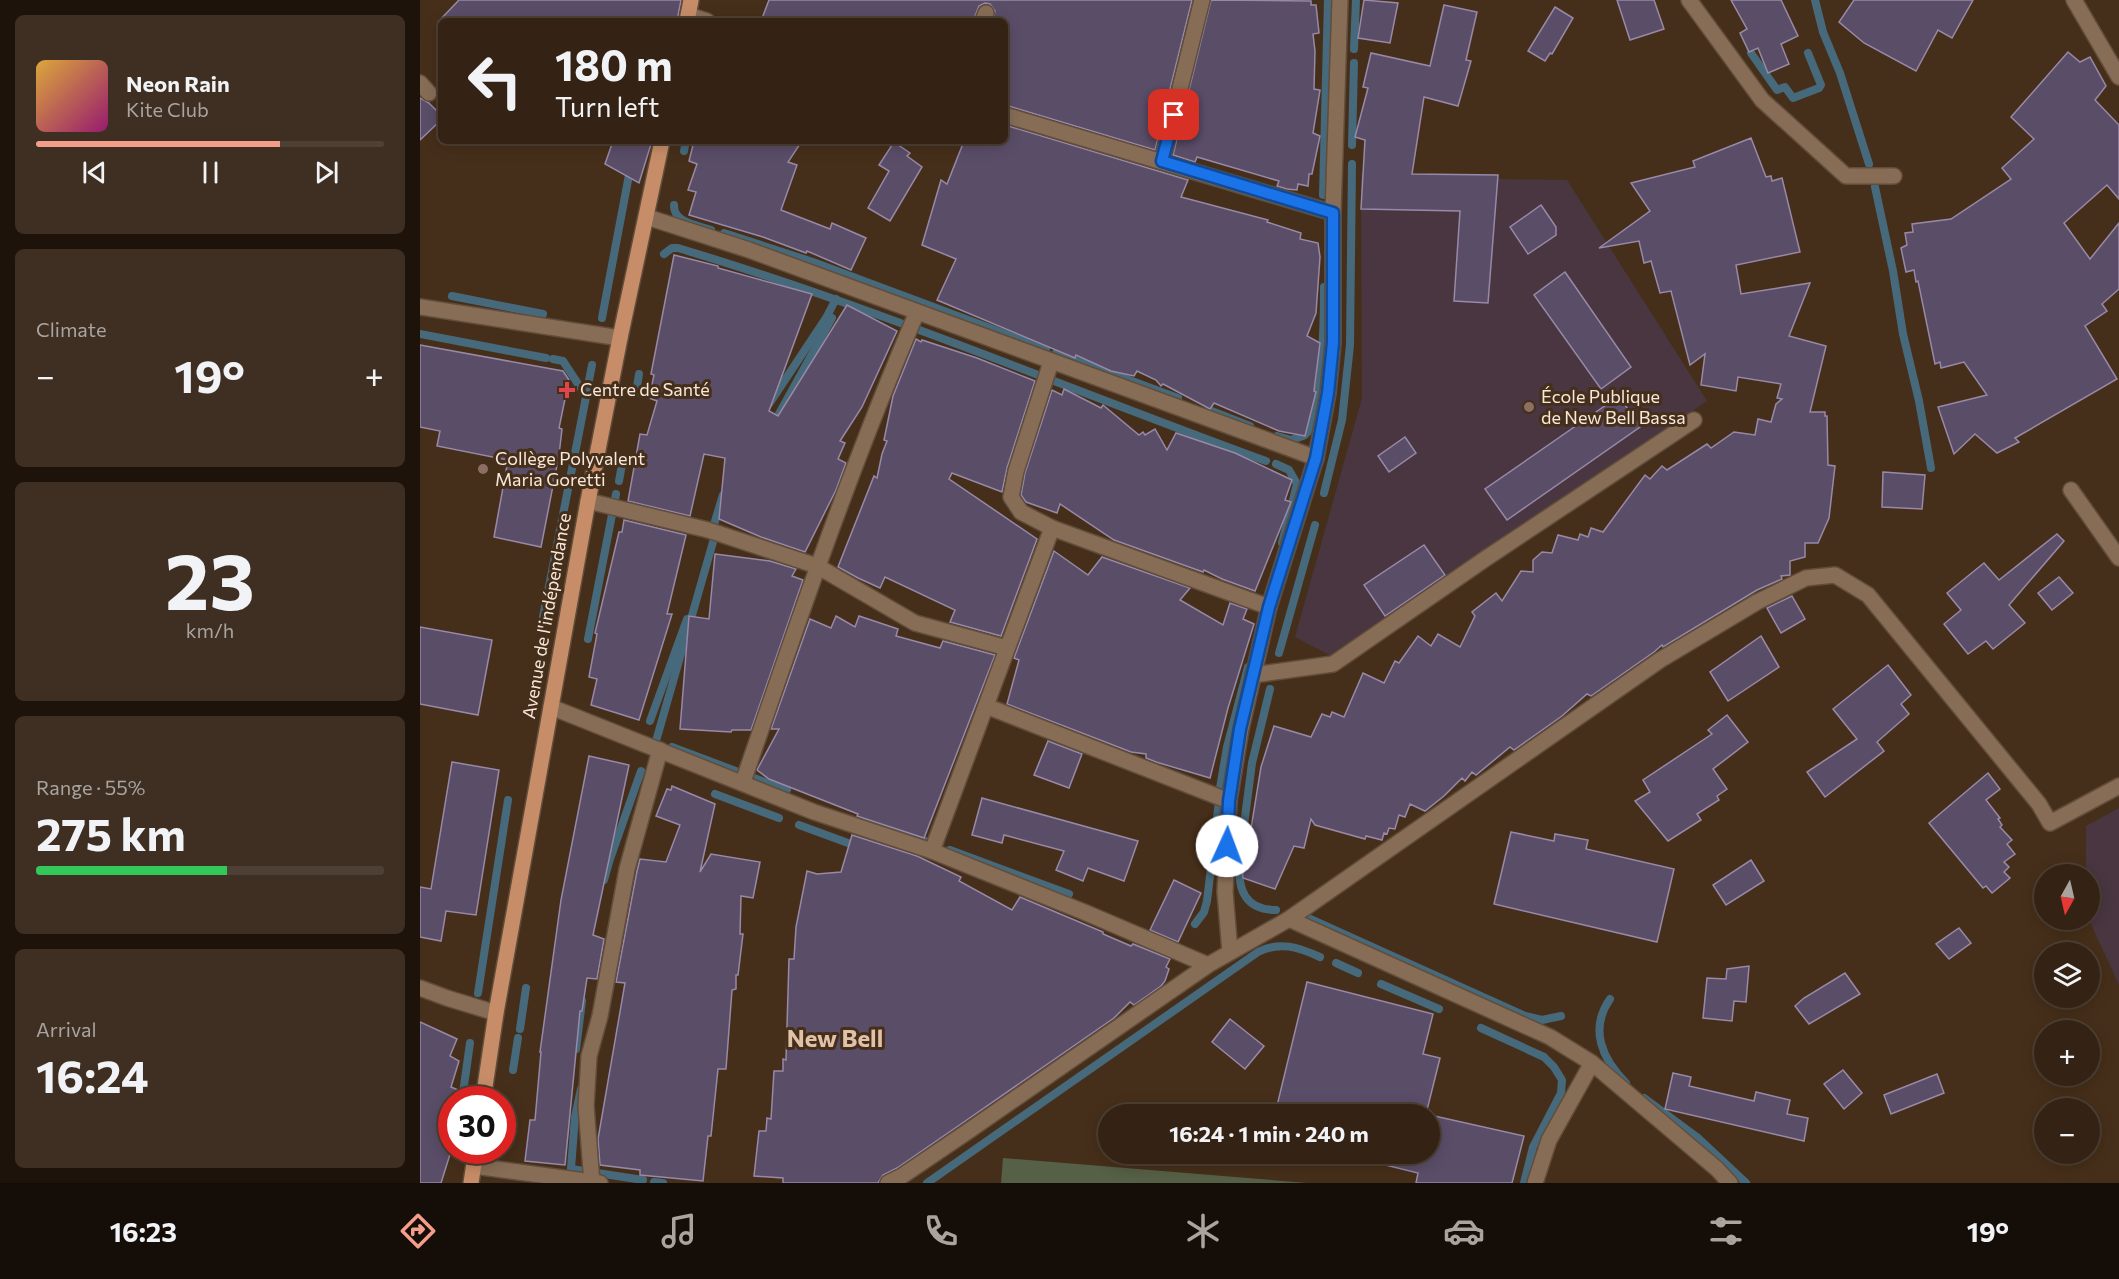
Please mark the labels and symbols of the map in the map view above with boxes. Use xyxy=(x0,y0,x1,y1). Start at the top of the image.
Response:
pin xyxy=(1148,89,1199,140)
place label: Centre de Santé xyxy=(580,378,710,400)
marker: Centre de Santé xyxy=(558,381,576,399)
place label: École Publique de New Bell Bassa xyxy=(1541,385,1686,428)
marker: École Publique de New Bell Bassa xyxy=(1522,400,1536,414)
place label: Collège Polyvalent Maria Goretti xyxy=(495,447,645,490)
marker: Collège Polyvalent Maria Goretti xyxy=(476,462,490,476)
street label: Avenue de l'indépendance xyxy=(517,511,575,721)
position arrow xyxy=(1195,814,1259,878)
north arrow xyxy=(2034,864,2100,930)
district label: New Bell xyxy=(787,1023,883,1052)
speed limit sign: 30 xyxy=(438,1086,516,1164)

